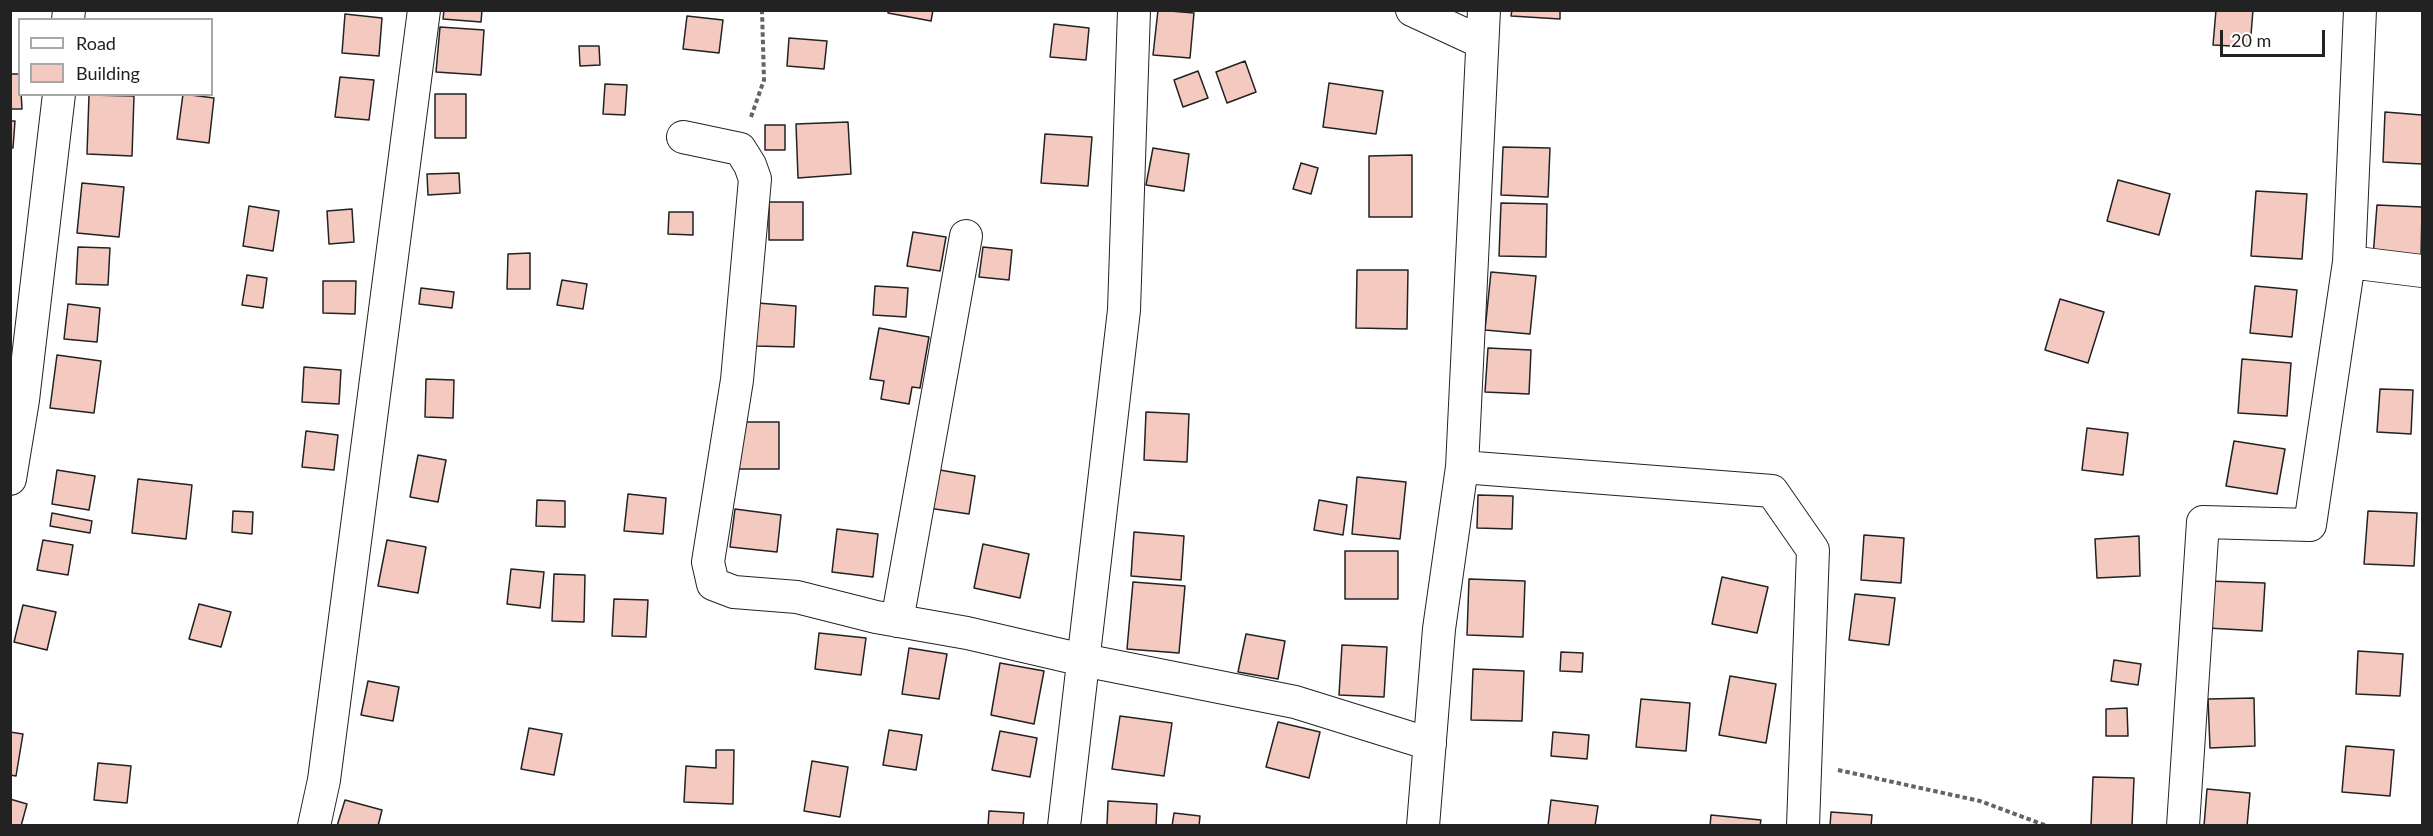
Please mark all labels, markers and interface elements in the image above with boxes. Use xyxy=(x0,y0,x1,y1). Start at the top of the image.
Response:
legend xyxy=(18,18,213,96)
scale bar xyxy=(2223,18,2328,56)
text: 20 m xyxy=(2231,29,2271,51)
text: Road xyxy=(76,32,116,54)
text: Building xyxy=(76,62,140,84)

